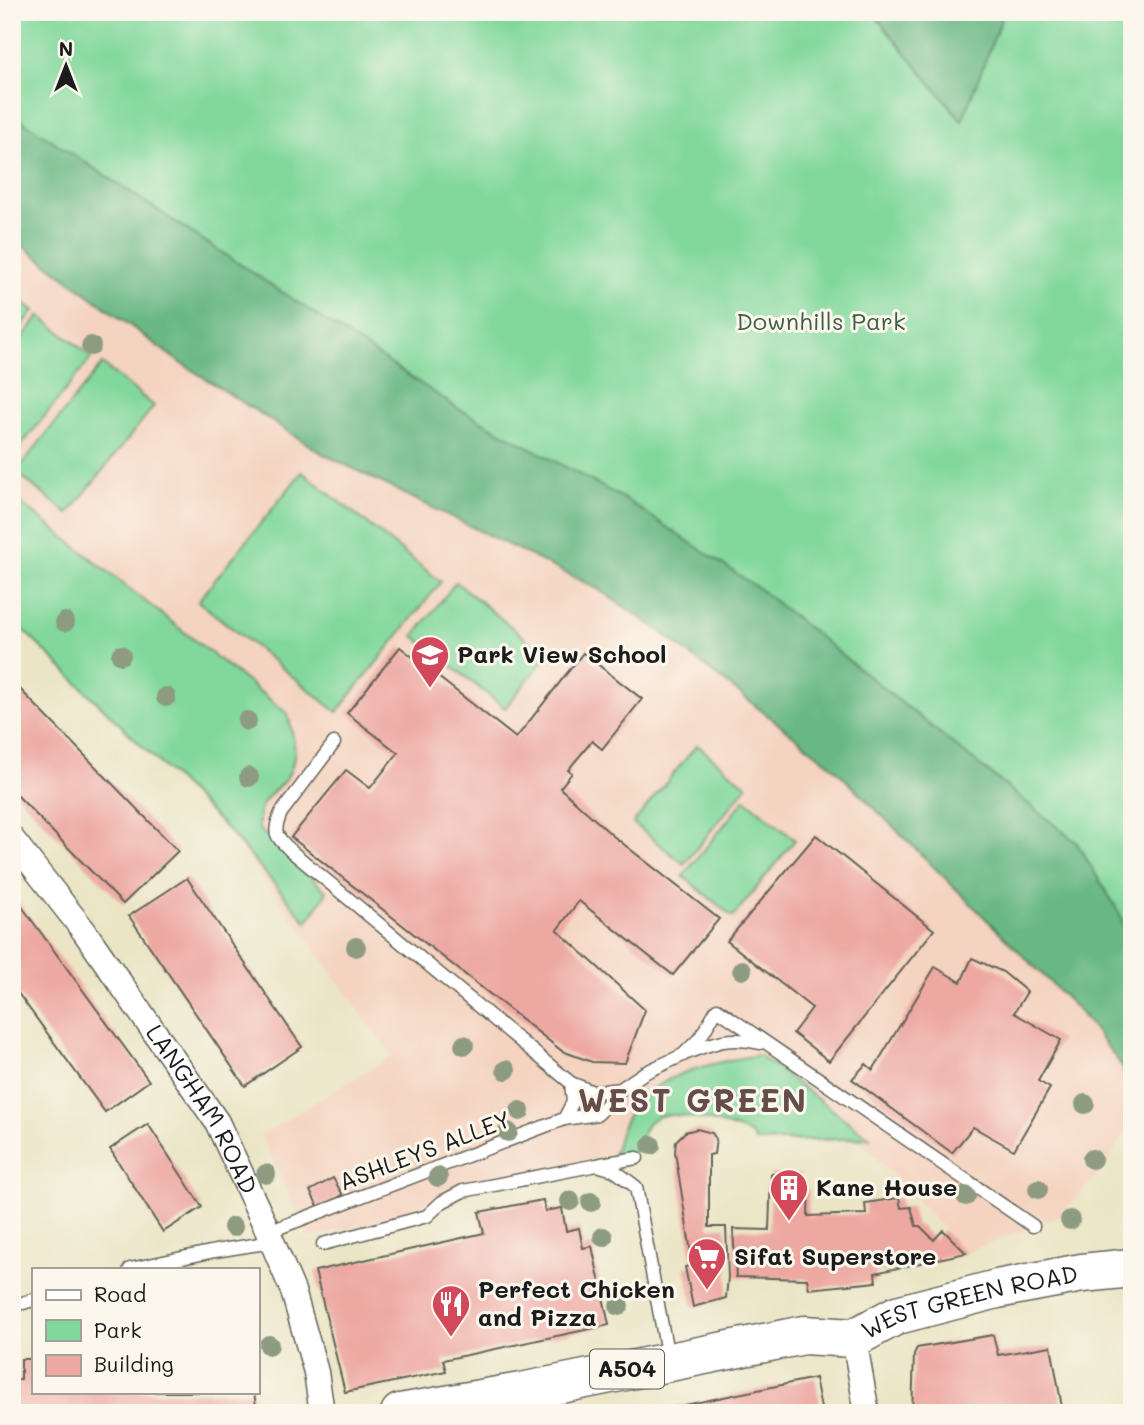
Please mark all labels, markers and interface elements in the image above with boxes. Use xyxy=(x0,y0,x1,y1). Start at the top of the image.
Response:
north arrow xyxy=(32,32,102,102)
text: N xyxy=(59,36,73,61)
park label: Downhills Park xyxy=(736,305,906,336)
school or university icon: Park View School xyxy=(409,634,451,689)
place label: Park View School xyxy=(457,638,667,669)
street label: LANGHAM ROAD xyxy=(140,1018,265,1198)
district label: WEST GREEN xyxy=(578,1078,808,1120)
street label: ASHLEYS ALLEY xyxy=(334,1103,515,1197)
building icon: Kane House xyxy=(768,1167,810,1222)
place label: Kane House xyxy=(816,1171,957,1202)
supermarket icon: Sifat Superstore xyxy=(686,1236,728,1291)
place label: Sifat Superstore xyxy=(734,1240,936,1271)
street label: WEST GREEN ROAD xyxy=(856,1257,1080,1345)
legend xyxy=(32,1268,259,1394)
place label: Perfect Chicken and Pizza xyxy=(478,1273,675,1332)
text: Road xyxy=(94,1280,146,1307)
restaurant icon: Perfect Chicken and Pizza xyxy=(430,1283,472,1338)
text: Park xyxy=(94,1316,142,1343)
text: Building xyxy=(94,1350,174,1377)
road number: A504 xyxy=(590,1350,664,1388)

